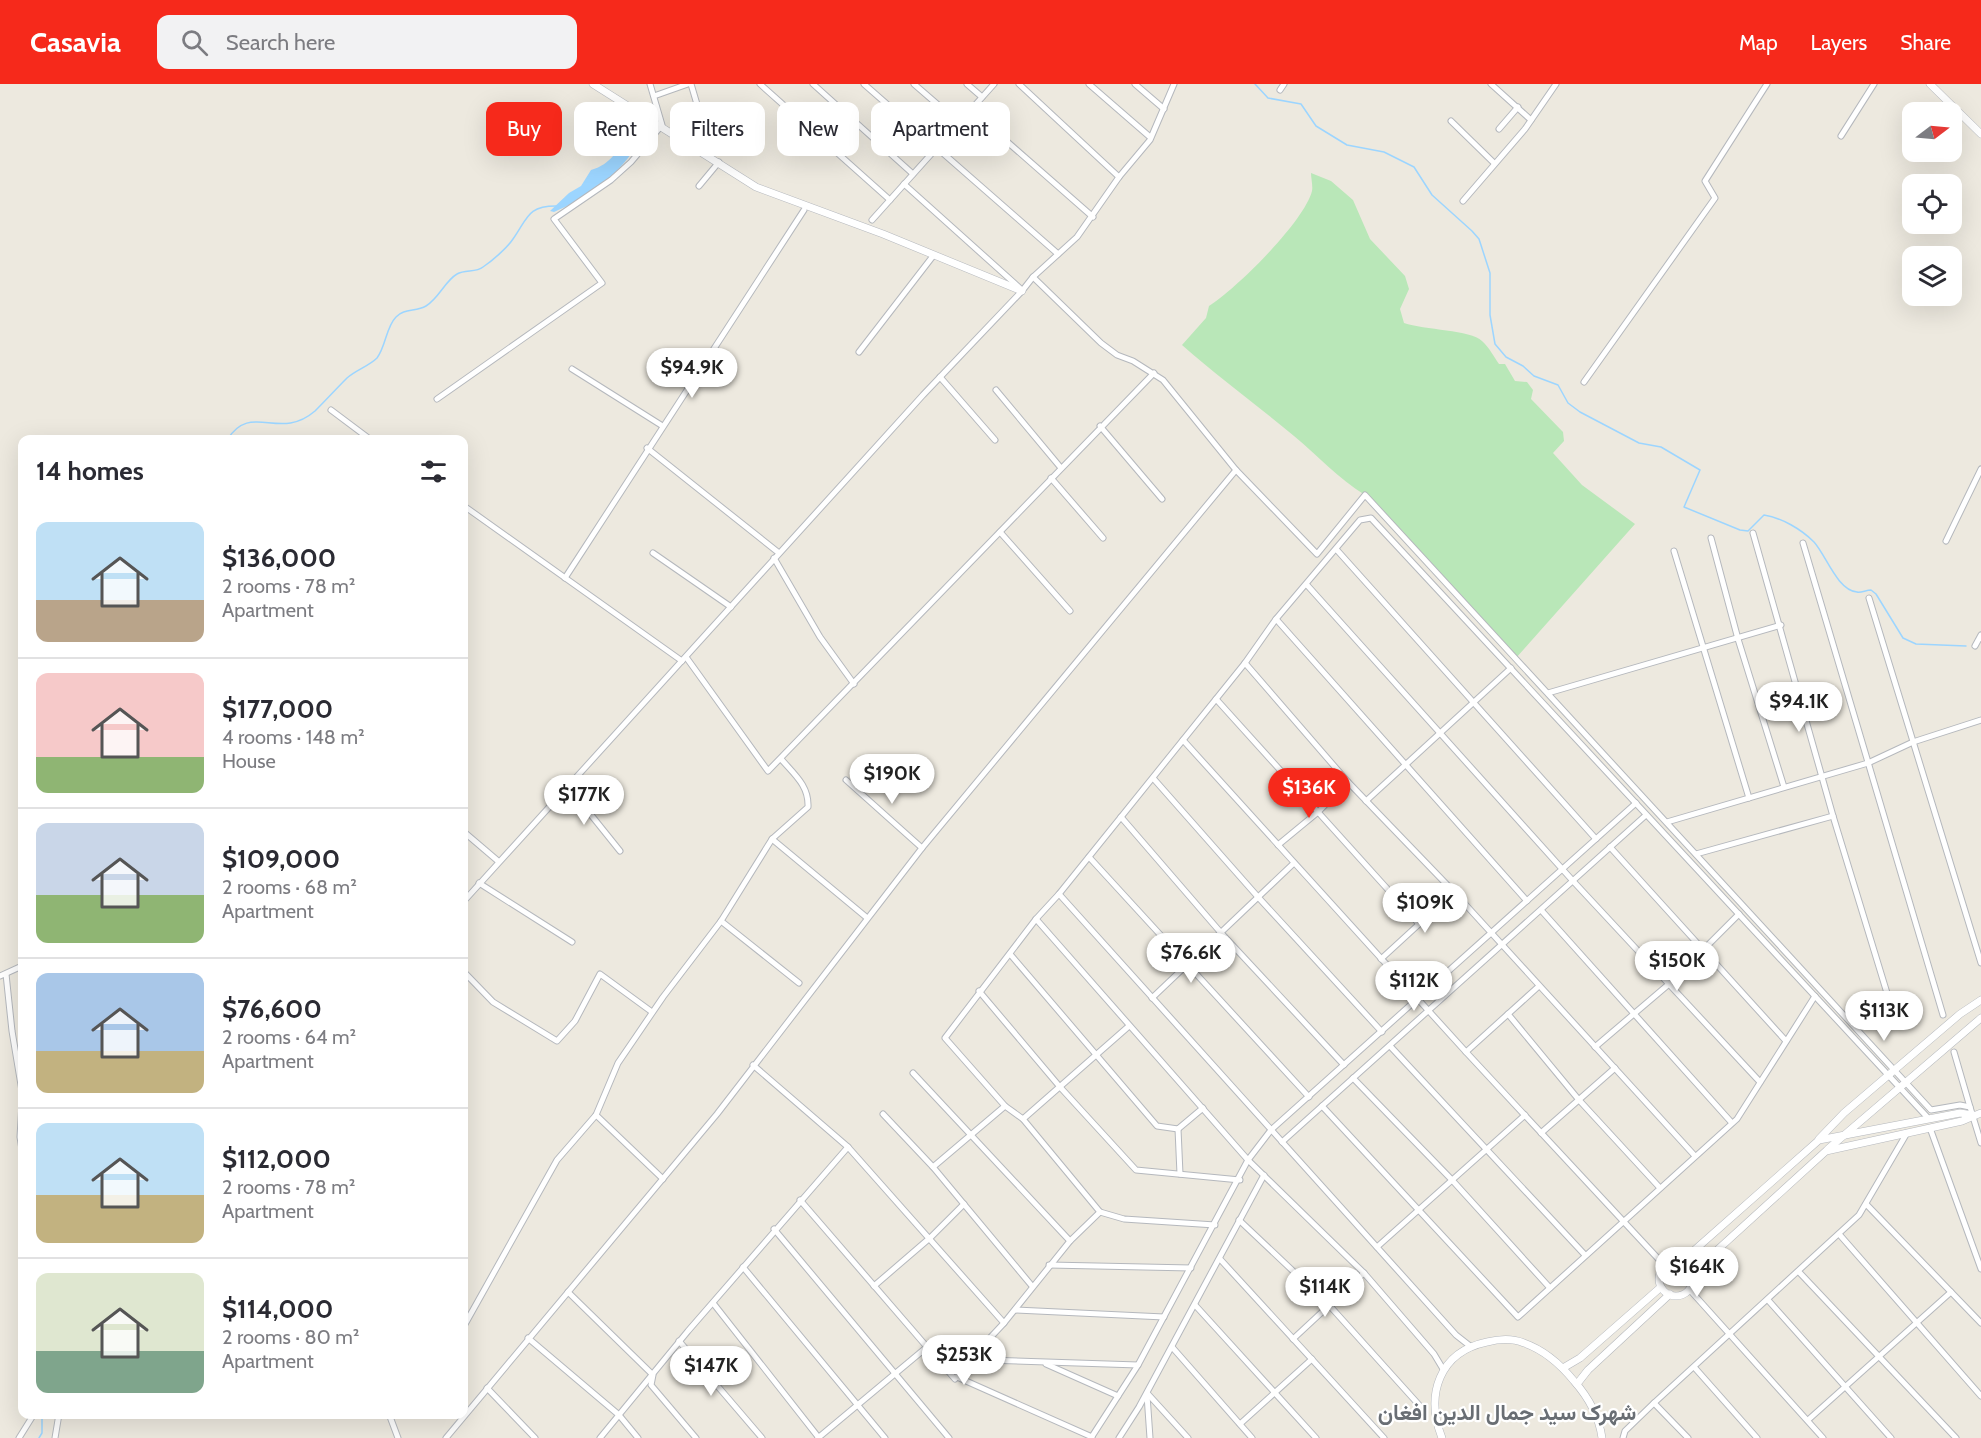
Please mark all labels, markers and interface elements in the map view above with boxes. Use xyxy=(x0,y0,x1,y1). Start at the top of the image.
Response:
search box xyxy=(157,15,577,69)
text: Casavia xyxy=(30,25,121,59)
icon: search xyxy=(178,26,211,59)
text: Search here xyxy=(226,29,335,56)
text: Map xyxy=(1739,30,1778,55)
text: Layers xyxy=(1811,30,1867,55)
text: Share xyxy=(1900,30,1951,55)
chip: Buy xyxy=(486,102,562,156)
chip: Rent xyxy=(574,102,658,156)
chip: Filters xyxy=(670,102,765,156)
chip: New xyxy=(777,102,859,156)
chip: Apartment xyxy=(871,102,1010,156)
north arrow xyxy=(1902,102,1962,162)
map controls xyxy=(1902,102,1962,306)
button: locate xyxy=(1902,174,1962,234)
button: layers xyxy=(1902,246,1962,306)
pin: $94.9K xyxy=(643,348,741,399)
text: $94.9K xyxy=(660,355,724,379)
text: 14 homes xyxy=(36,455,144,487)
icon: filters xyxy=(417,455,450,488)
text: $136,000 xyxy=(222,542,336,574)
icon: home xyxy=(84,546,156,618)
text: 2 rooms · 78 m² xyxy=(222,574,355,598)
text: Apartment xyxy=(222,598,314,622)
pin: $94.1K xyxy=(1750,682,1848,733)
text: $94.1K xyxy=(1769,689,1829,713)
text: $177,000 xyxy=(222,693,333,725)
icon: home xyxy=(84,697,156,769)
text: 4 rooms · 148 m² xyxy=(222,725,365,749)
text: House xyxy=(222,749,276,773)
pin: $190K xyxy=(850,754,934,805)
text: $190K xyxy=(864,761,920,785)
pin: $136K xyxy=(1267,768,1351,819)
pin: $177K xyxy=(542,775,626,826)
text: $136K xyxy=(1282,775,1336,799)
text: $177K xyxy=(558,782,610,806)
text: $109,000 xyxy=(222,843,340,875)
icon: home xyxy=(84,847,156,919)
text: 2 rooms · 68 m² xyxy=(222,875,357,899)
pin: $109K xyxy=(1383,883,1467,934)
text: $109K xyxy=(1397,890,1453,914)
text: Apartment xyxy=(222,899,314,923)
pin: $76.6K xyxy=(1142,933,1240,984)
text: $76.6K xyxy=(1161,940,1221,964)
pin: $150K xyxy=(1635,941,1719,992)
text: $150K xyxy=(1649,948,1705,972)
pin: $112K xyxy=(1372,961,1456,1012)
text: $112K xyxy=(1389,968,1439,992)
pin: $113K xyxy=(1842,991,1926,1042)
text: $76,600 xyxy=(222,993,322,1025)
icon: home xyxy=(84,997,156,1069)
text: $113K xyxy=(1859,998,1909,1022)
text: 2 rooms · 64 m² xyxy=(222,1025,356,1049)
text: Apartment xyxy=(222,1049,314,1073)
text: $112,000 xyxy=(222,1143,331,1175)
icon: home xyxy=(84,1147,156,1219)
text: 2 rooms · 78 m² xyxy=(222,1175,355,1199)
text: Apartment xyxy=(222,1199,314,1223)
pin: $164K xyxy=(1655,1247,1739,1298)
text: $164K xyxy=(1669,1254,1725,1278)
pin: $114K xyxy=(1283,1267,1367,1318)
text: $114K xyxy=(1299,1274,1351,1298)
text: $114,000 xyxy=(222,1293,333,1325)
icon: home xyxy=(84,1297,156,1369)
text: 2 rooms · 80 m² xyxy=(222,1325,359,1349)
pin: $253K xyxy=(922,1335,1006,1386)
text: $253K xyxy=(936,1342,992,1366)
pin: $147K xyxy=(669,1346,753,1397)
text: Apartment xyxy=(222,1349,314,1373)
text: $147K xyxy=(684,1353,738,1377)
district label: شهرک سید جمال الدین افغان xyxy=(1378,1399,1636,1426)

